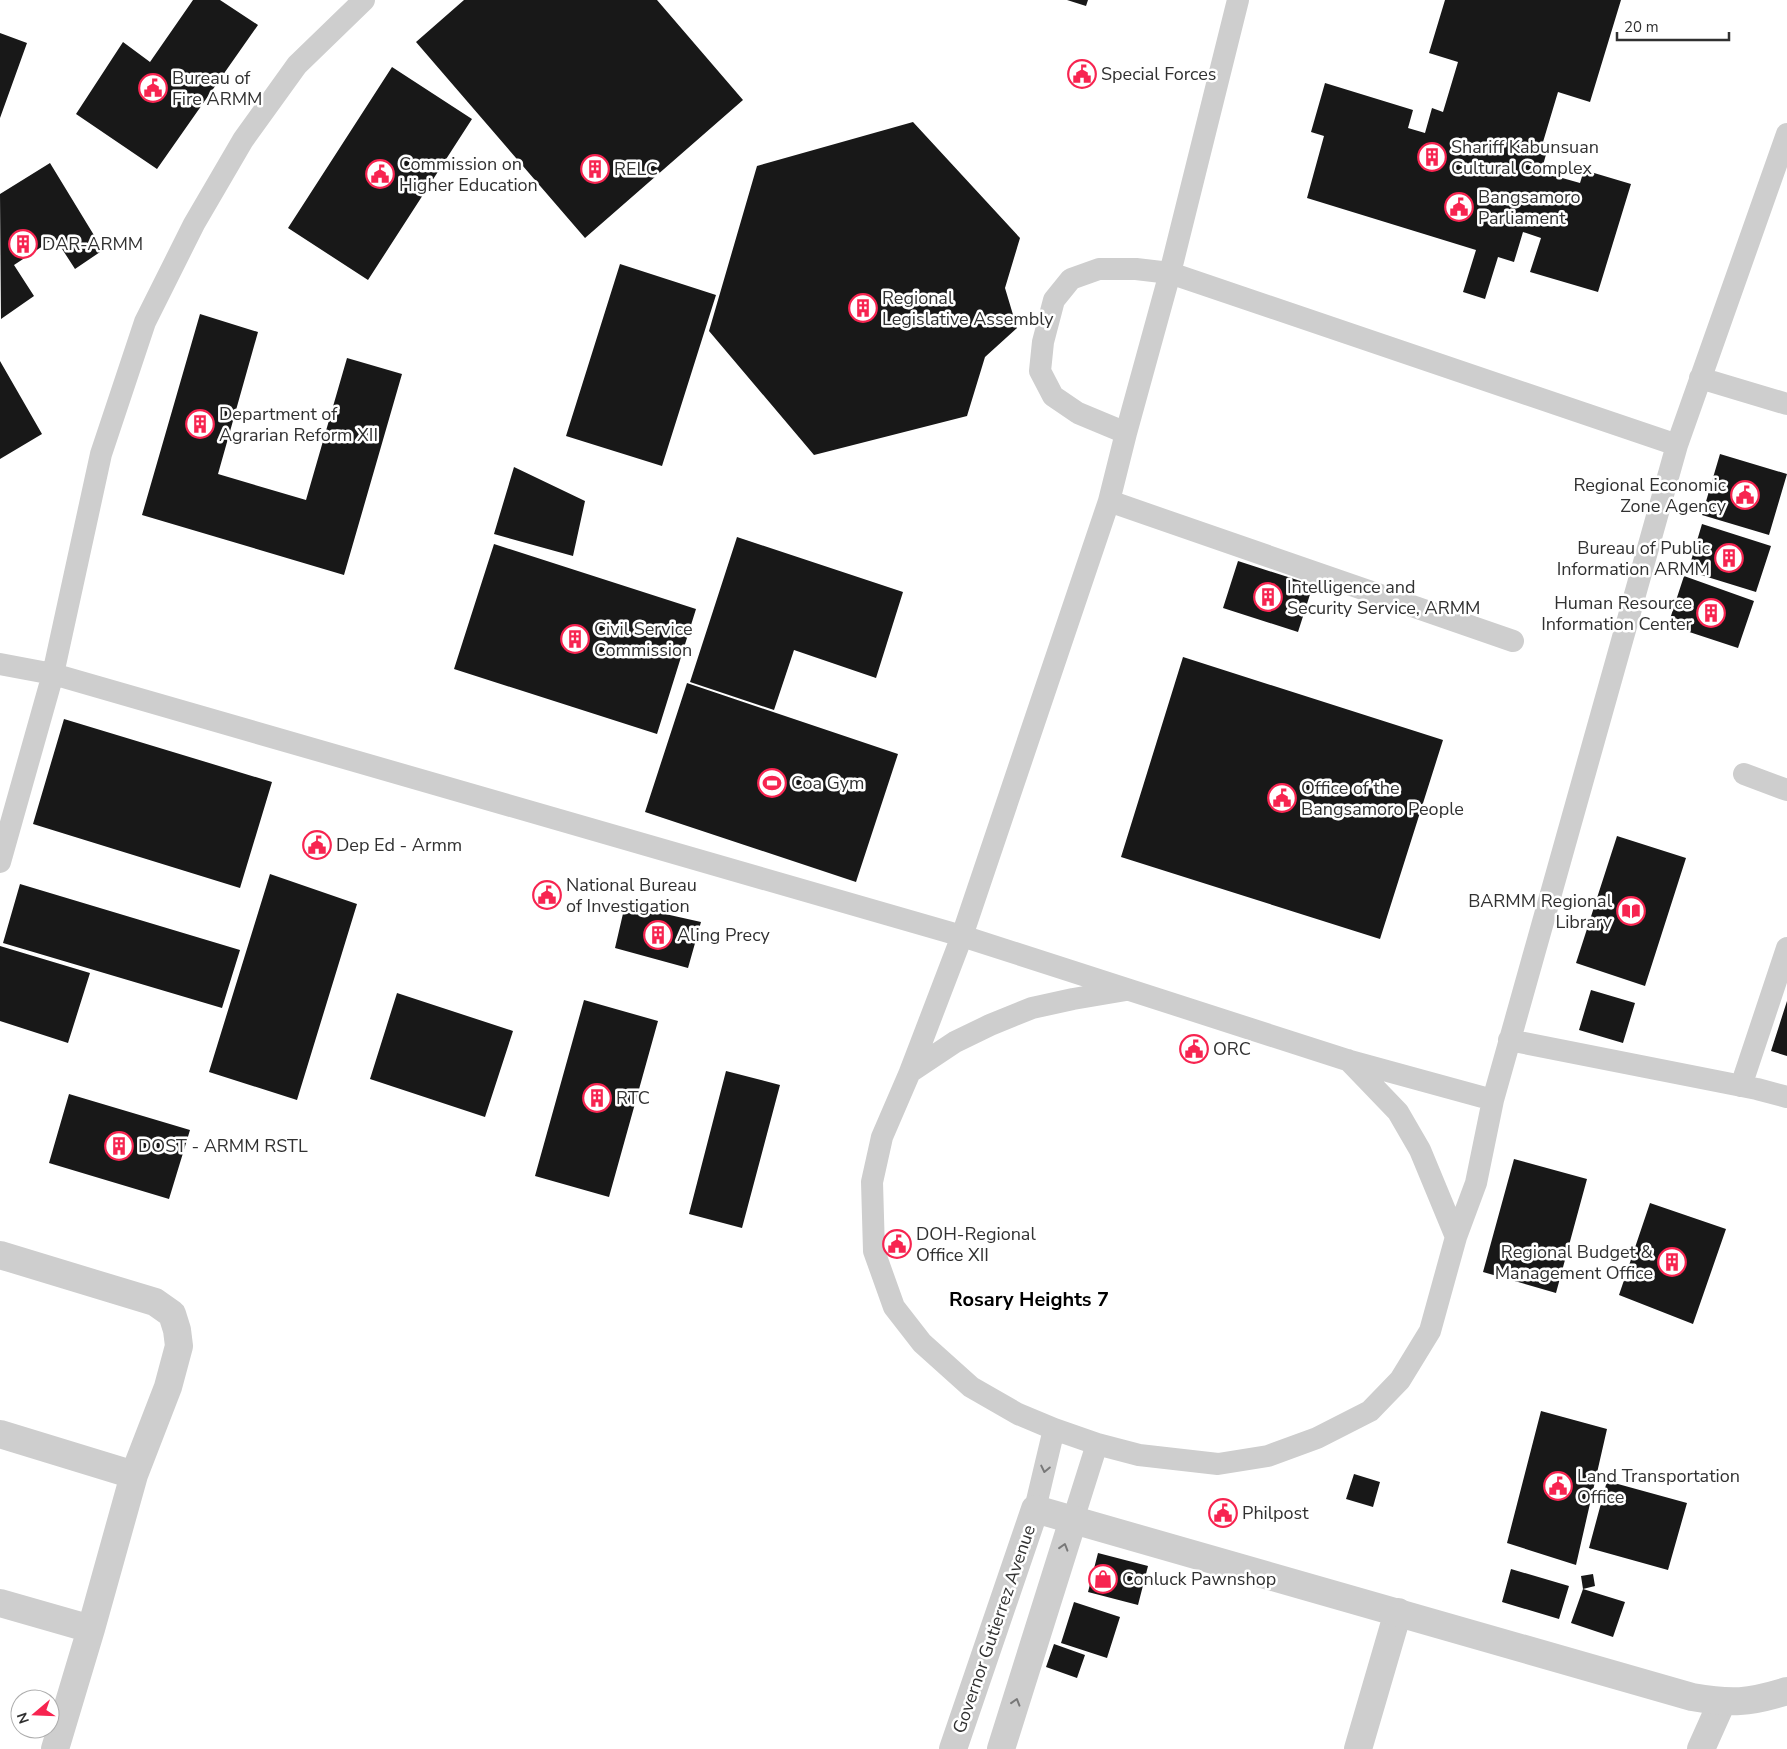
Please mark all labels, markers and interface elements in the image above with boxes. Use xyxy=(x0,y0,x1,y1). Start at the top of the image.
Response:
scale bar xyxy=(1617,10,1730,42)
text: 20 m xyxy=(1624,17,1659,37)
public building icon: Special Forces xyxy=(1067,59,1097,89)
place label: Special Forces xyxy=(1101,62,1216,86)
place label: Bureau of Fire ARMM xyxy=(172,66,263,111)
public building icon: Bureau of Fire ARMM xyxy=(138,73,168,103)
place label: Shariff Kabunsuan Cultural Complex xyxy=(1451,135,1599,180)
building icon: Shariff Kabunsuan Cultural Complex xyxy=(1417,142,1447,172)
place label: Commission on Higher Education xyxy=(399,152,538,197)
building icon: RELC xyxy=(580,154,610,184)
place label: RELC xyxy=(614,157,658,181)
public building icon: Commission on Higher Education xyxy=(365,159,395,189)
place label: Bangsamoro Parliament xyxy=(1478,185,1580,230)
public building icon: Bangsamoro Parliament xyxy=(1444,192,1474,222)
building icon: DAR-ARMM xyxy=(8,229,38,259)
place label: DAR-ARMM xyxy=(42,232,143,256)
place label: Regional Legislative Assembly xyxy=(882,286,1054,331)
building icon: Regional Legislative Assembly xyxy=(848,293,878,323)
place label: Department of Agrarian Reform XII xyxy=(219,402,378,447)
building icon: Department of Agrarian Reform XII xyxy=(185,409,215,439)
place label: Regional Economic Zone Agency xyxy=(1573,473,1727,518)
public building icon: Regional Economic Zone Agency xyxy=(1730,480,1760,510)
place label: Bureau of Public Information ARMM xyxy=(1557,536,1710,581)
building icon: Bureau of Public Information ARMM xyxy=(1714,543,1744,573)
place label: Intelligence and Security Service, ARMM xyxy=(1287,575,1480,620)
building icon: Intelligence and Security Service, ARMM xyxy=(1253,582,1283,612)
place label: Human Resource Information Center xyxy=(1541,591,1693,636)
building icon: Human Resource Information Center xyxy=(1696,598,1726,628)
place label: Civil Service Commission xyxy=(594,617,693,662)
building icon: Civil Service Commission xyxy=(560,624,590,654)
sports icon: Coa Gym xyxy=(757,768,787,798)
place label: Coa Gym xyxy=(791,771,864,795)
place label: Office of the Bangsamoro People xyxy=(1301,776,1464,821)
public building icon: Office of the Bangsamoro People xyxy=(1267,783,1297,813)
public building icon: Dep Ed - Armm xyxy=(302,830,332,860)
place label: Dep Ed - Armm xyxy=(336,833,462,857)
place label: National Bureau of Investigation xyxy=(566,873,697,918)
public building icon: National Bureau of Investigation xyxy=(532,880,562,910)
place label: BARMM Regional Library xyxy=(1468,889,1613,934)
library icon: BARMM Regional Library xyxy=(1616,896,1646,926)
building icon: Aling Precy xyxy=(643,920,673,950)
place label: Aling Precy xyxy=(677,923,771,947)
public building icon: ORC xyxy=(1179,1034,1209,1064)
place label: ORC xyxy=(1213,1037,1251,1061)
building icon: RTC xyxy=(582,1083,612,1113)
place label: RTC xyxy=(616,1086,650,1110)
building icon: DOST - ARMM RSTL xyxy=(104,1131,134,1161)
place label: DOST - ARMM RSTL xyxy=(138,1134,308,1158)
place label: DOH-Regional Office XII xyxy=(916,1222,1036,1267)
public building icon: DOH-Regional Office XII xyxy=(882,1229,912,1259)
place label: Regional Budget & Management Office xyxy=(1495,1240,1654,1285)
building icon: Regional Budget & Management Office xyxy=(1657,1247,1687,1277)
district label: Rosary Heights 7 xyxy=(949,1286,1109,1313)
place label: Land Transportation Office xyxy=(1577,1464,1740,1509)
one-way arrow xyxy=(1040,1465,1051,1474)
public building icon: Land Transportation Office xyxy=(1543,1471,1573,1501)
public building icon: Philpost xyxy=(1208,1498,1238,1528)
place label: Philpost xyxy=(1242,1501,1309,1525)
street label: Governor Gutierrez Avenue xyxy=(947,1521,1041,1737)
one-way arrow xyxy=(1058,1544,1068,1552)
shop icon: Conluck Pawnshop xyxy=(1088,1564,1118,1594)
place label: Conluck Pawnshop xyxy=(1122,1567,1276,1591)
north arrow xyxy=(10,1689,60,1739)
one-way arrow xyxy=(1010,1699,1020,1707)
text: N xyxy=(12,1710,34,1726)

